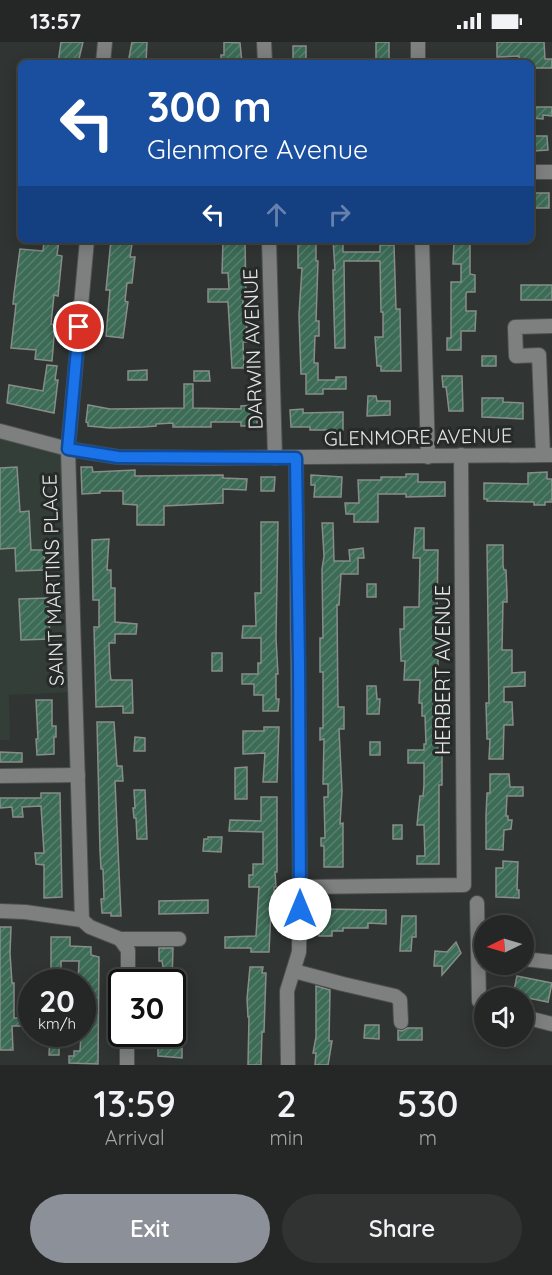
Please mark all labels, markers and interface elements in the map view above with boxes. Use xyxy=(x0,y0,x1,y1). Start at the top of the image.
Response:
text: 13:57 xyxy=(30,7,81,35)
text: 300 m xyxy=(147,80,272,133)
icon: left xyxy=(48,84,126,162)
text: Glenmore Avenue xyxy=(147,132,368,166)
icon: left xyxy=(197,198,230,231)
icon: ahead xyxy=(260,198,293,231)
icon: right xyxy=(323,198,356,231)
street label: DARWIN AVENUE xyxy=(237,268,268,430)
pin xyxy=(53,301,104,352)
icon: arrive xyxy=(62,310,95,343)
street label: GLENMORE AVENUE xyxy=(324,422,512,451)
street label: SAINT MARTINS PLACE xyxy=(36,474,69,686)
street label: HERBERT AVENUE xyxy=(430,585,455,755)
position arrow xyxy=(268,877,332,941)
north arrow xyxy=(474,915,534,975)
map controls xyxy=(474,915,534,1047)
speed limit sign: 30 xyxy=(108,969,186,1047)
text: 20 xyxy=(39,982,75,1020)
button: sound xyxy=(474,987,534,1047)
text: km/h xyxy=(38,1014,76,1033)
text: 13:59 xyxy=(93,1081,176,1126)
text: 2 xyxy=(276,1081,297,1126)
text: 530 xyxy=(397,1081,458,1126)
text: Arrival xyxy=(105,1125,165,1150)
text: min xyxy=(269,1125,304,1150)
text: m xyxy=(419,1125,437,1150)
button: Exit xyxy=(30,1194,270,1263)
button: Share xyxy=(282,1194,522,1263)

